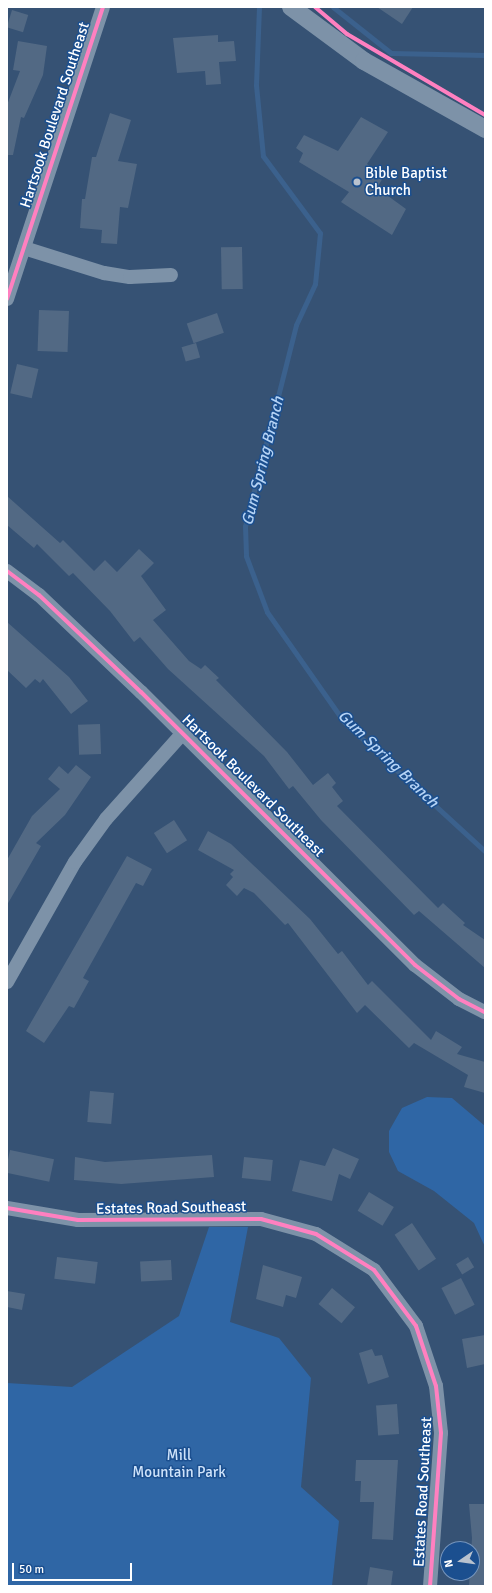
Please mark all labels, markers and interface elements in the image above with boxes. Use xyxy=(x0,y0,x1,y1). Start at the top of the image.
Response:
street label: Hartsook Boulevard Southeast xyxy=(16,20,94,210)
place label: Bible Baptist Church xyxy=(365,164,447,199)
marker: Bible Baptist Church xyxy=(352,177,362,187)
water label: Gum Spring Branch xyxy=(238,395,288,527)
water label: Gum Spring Branch xyxy=(334,706,442,812)
street label: Hartsook Boulevard Southeast xyxy=(178,711,328,861)
street label: Estates Road Southeast xyxy=(96,1198,246,1218)
street label: Estates Road Southeast xyxy=(410,1416,436,1568)
park label: Mill Mountain Park xyxy=(132,1446,226,1481)
north arrow xyxy=(440,1541,480,1581)
scale bar xyxy=(14,1555,134,1581)
text: N xyxy=(442,1558,456,1569)
text: 50 m xyxy=(19,1562,44,1577)

